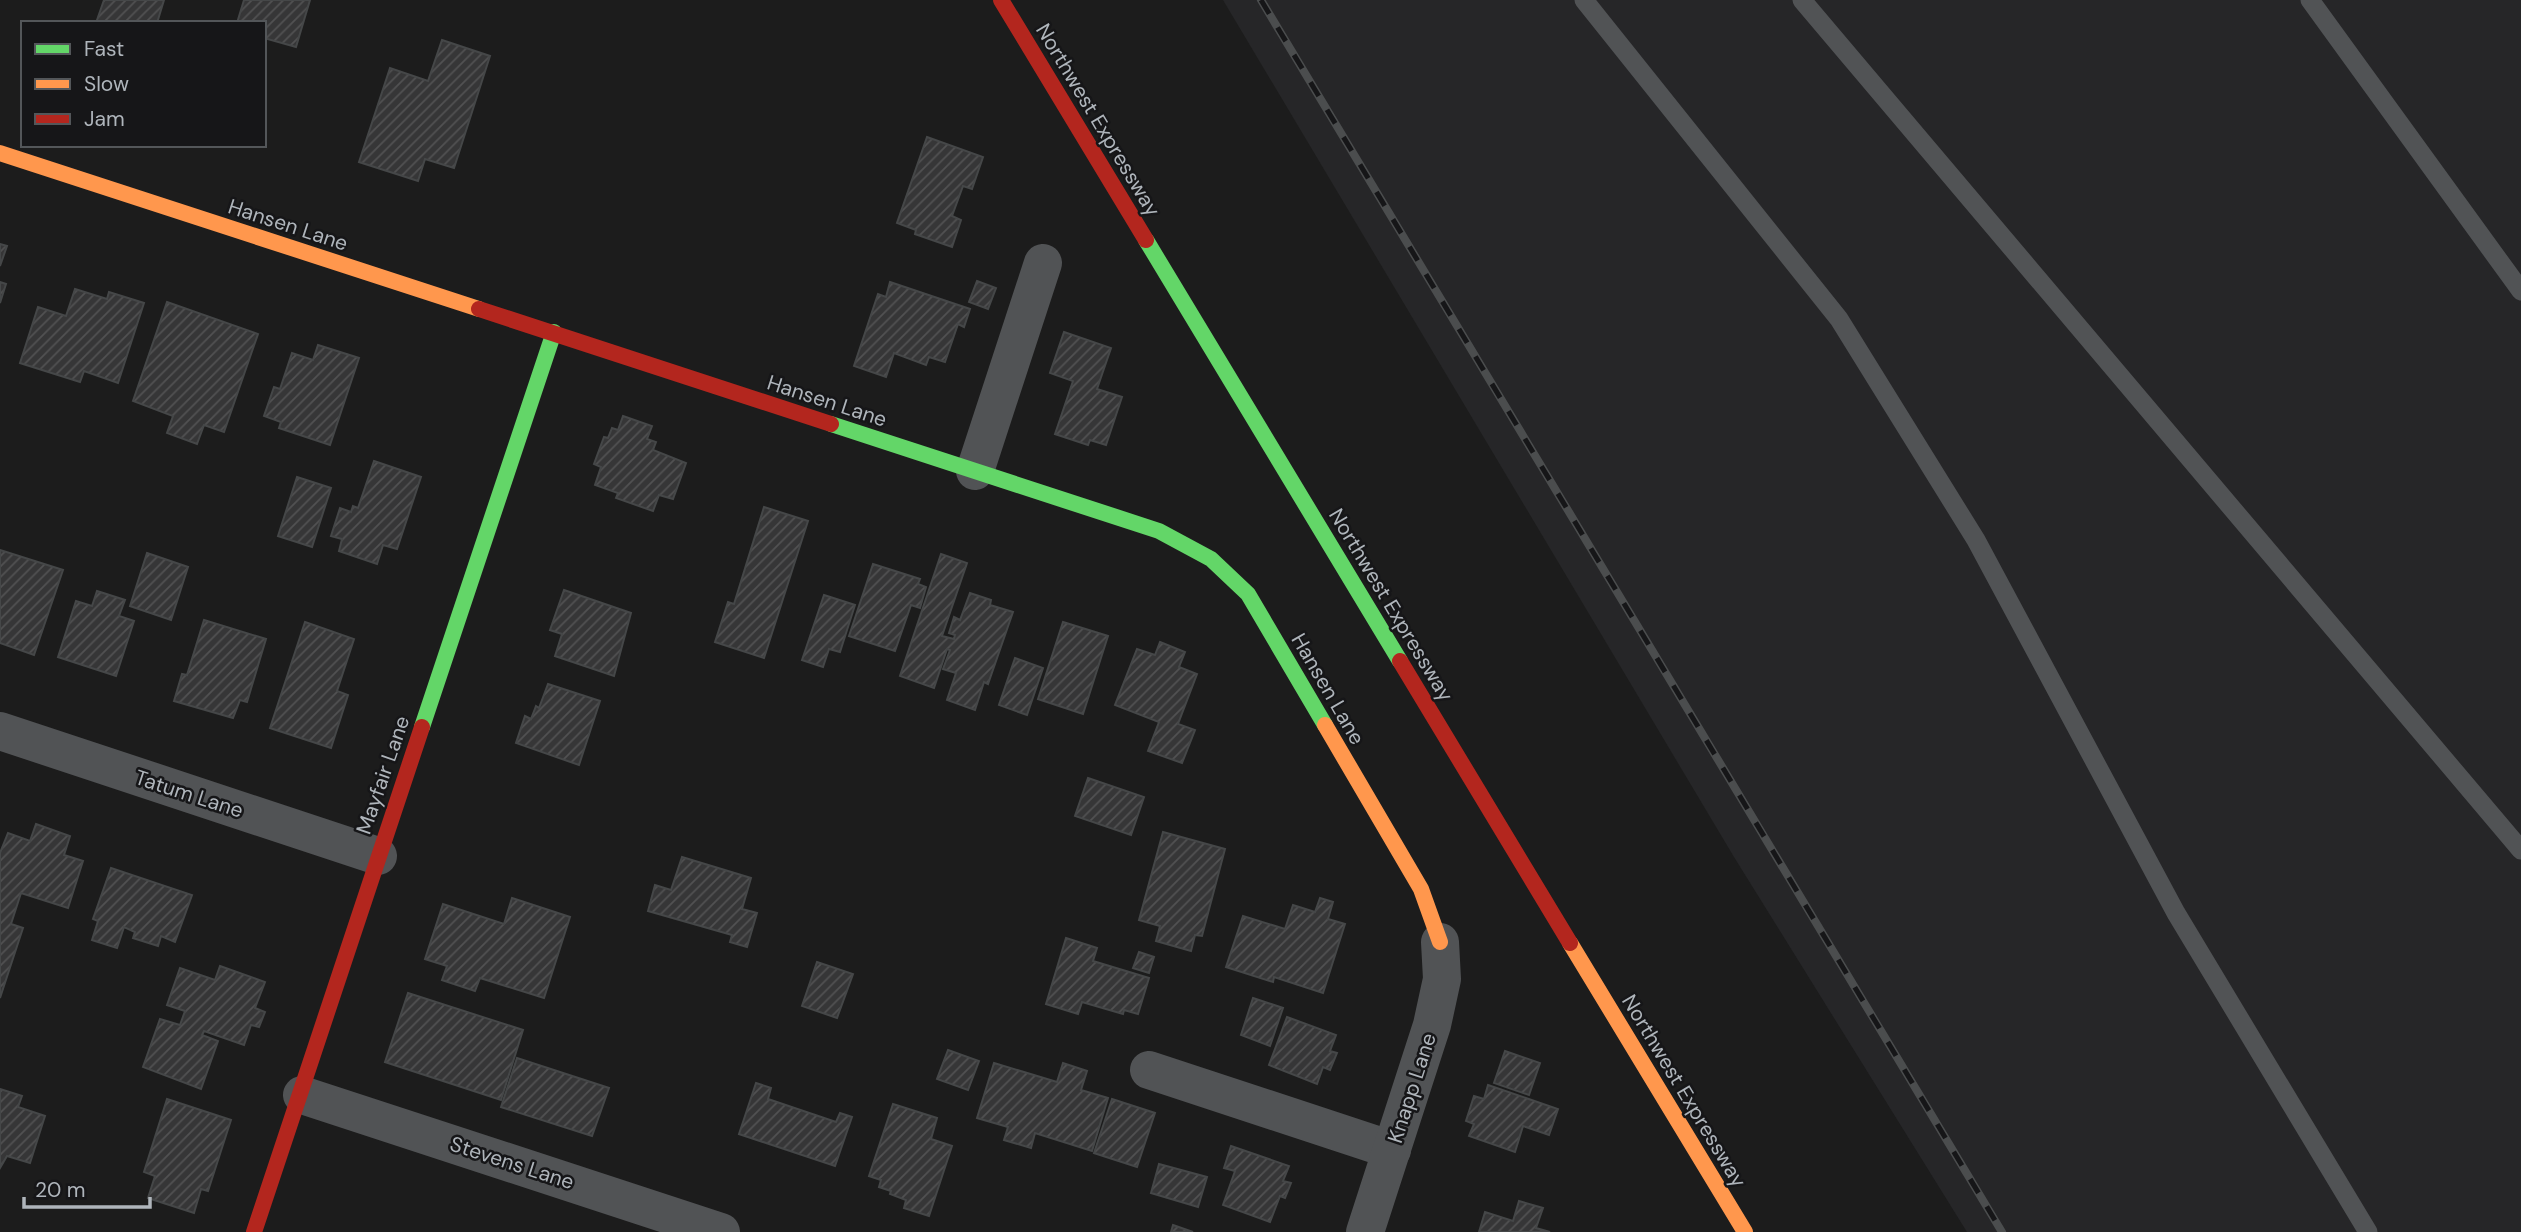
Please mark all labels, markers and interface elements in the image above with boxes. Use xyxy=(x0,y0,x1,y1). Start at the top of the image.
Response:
street label: Northwest Expressway xyxy=(1029,18,1167,222)
legend xyxy=(21,21,266,147)
text: Fast xyxy=(84,35,124,63)
text: Slow xyxy=(84,70,129,98)
text: Jam xyxy=(84,105,125,133)
street label: Hansen Lane xyxy=(225,192,352,258)
street label: Hansen Lane xyxy=(764,368,891,434)
street label: Northwest Expressway xyxy=(1322,503,1460,707)
street label: Hansen Lane xyxy=(1285,628,1371,750)
street label: Mayfair Lane xyxy=(350,712,416,838)
street label: Tatum Lane xyxy=(131,763,247,825)
street label: Northwest Expressway xyxy=(1615,989,1753,1193)
street label: Knapp Lane xyxy=(1381,1029,1443,1147)
street label: Stevens Lane xyxy=(446,1130,578,1196)
scale bar xyxy=(24,1166,150,1210)
text: 20 m xyxy=(35,1176,86,1204)

